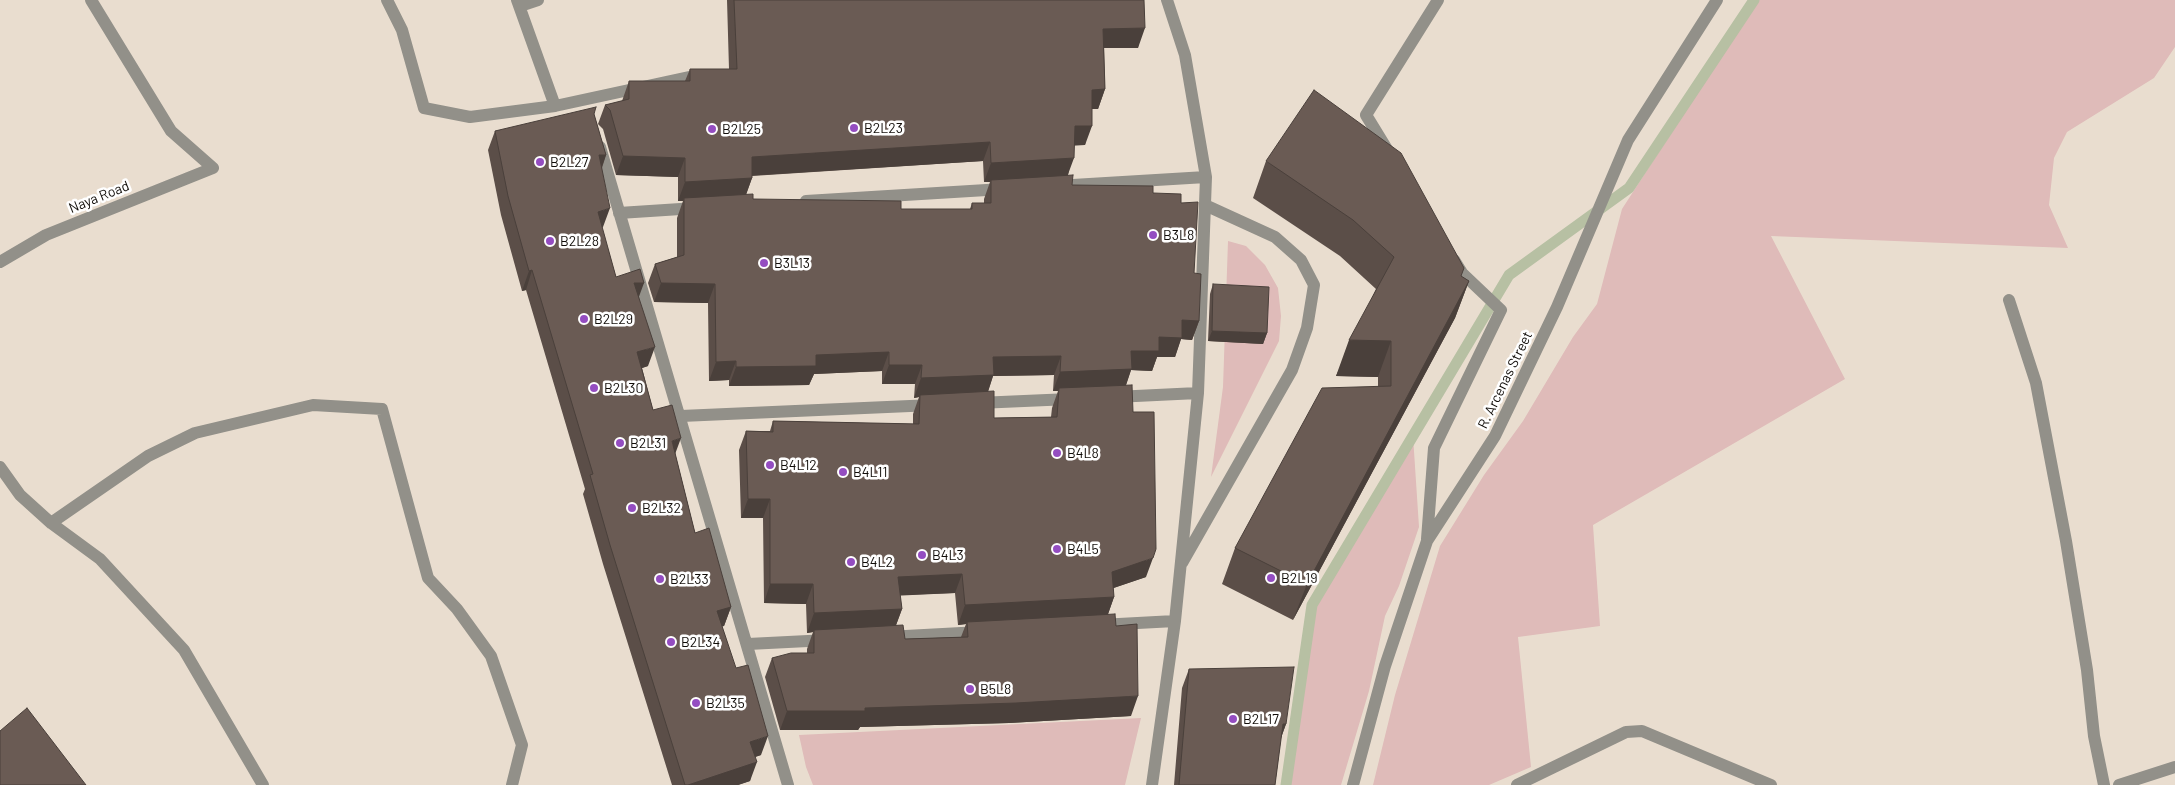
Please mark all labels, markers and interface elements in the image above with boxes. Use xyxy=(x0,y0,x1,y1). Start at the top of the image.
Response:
place label: B2L23 xyxy=(864,120,903,136)
place label: B2L25 xyxy=(722,121,761,137)
marker: B2L23 xyxy=(848,122,860,134)
marker: B2L25 xyxy=(706,123,718,135)
place label: B2L27 xyxy=(550,154,588,170)
marker: B2L27 xyxy=(534,156,546,168)
street label: Naya Road xyxy=(66,177,132,217)
place label: B3L8 xyxy=(1163,227,1194,243)
marker: B3L8 xyxy=(1147,229,1159,241)
place label: B2L28 xyxy=(560,233,599,249)
marker: B2L28 xyxy=(544,235,556,247)
place label: B3L13 xyxy=(774,255,810,271)
marker: B3L13 xyxy=(758,257,770,269)
place label: B2L29 xyxy=(594,311,633,327)
marker: B2L29 xyxy=(578,313,590,325)
street label: R. Arcenas Street xyxy=(1474,329,1536,431)
place label: B2L30 xyxy=(604,380,643,396)
marker: B2L30 xyxy=(588,382,600,394)
place label: B2L31 xyxy=(630,435,666,451)
marker: B2L31 xyxy=(614,437,626,449)
place label: B4L8 xyxy=(1067,445,1099,461)
marker: B4L8 xyxy=(1051,447,1063,459)
place label: B4L12 xyxy=(780,457,817,473)
marker: B4L12 xyxy=(764,459,776,471)
place label: B4L11 xyxy=(853,464,887,480)
marker: B4L11 xyxy=(837,466,849,478)
place label: B2L32 xyxy=(642,500,681,516)
marker: B2L32 xyxy=(626,502,638,514)
place label: B4L5 xyxy=(1067,541,1099,557)
marker: B4L5 xyxy=(1051,543,1063,555)
place label: B4L3 xyxy=(932,547,964,563)
marker: B4L3 xyxy=(916,549,928,561)
place label: B4L2 xyxy=(861,554,893,570)
marker: B4L2 xyxy=(845,556,857,568)
place label: B2L19 xyxy=(1281,570,1317,586)
place label: B2L33 xyxy=(670,571,709,587)
marker: B2L19 xyxy=(1265,572,1277,584)
marker: B2L33 xyxy=(654,573,666,585)
place label: B2L34 xyxy=(681,634,720,650)
marker: B2L34 xyxy=(665,636,677,648)
place label: B5L8 xyxy=(980,681,1011,697)
marker: B5L8 xyxy=(964,683,976,695)
place label: B2L35 xyxy=(706,695,745,711)
marker: B2L35 xyxy=(690,697,702,709)
place label: B2L17 xyxy=(1243,711,1279,727)
marker: B2L17 xyxy=(1227,713,1239,725)

